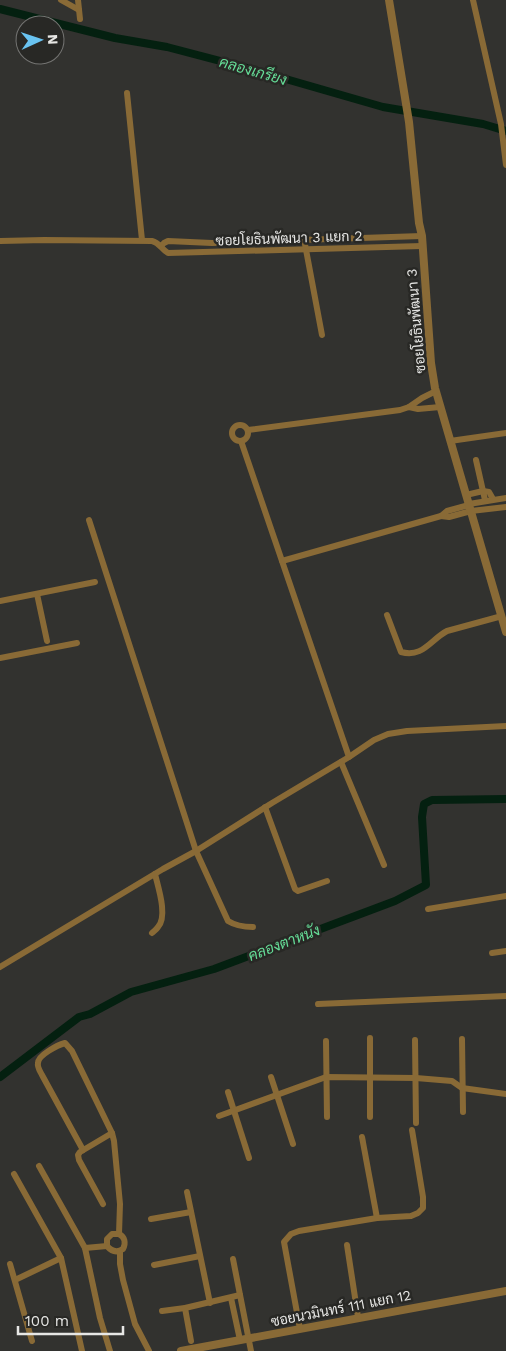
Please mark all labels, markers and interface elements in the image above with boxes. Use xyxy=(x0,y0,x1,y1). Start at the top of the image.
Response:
north arrow xyxy=(15,15,65,65)
text: N xyxy=(45,34,61,45)
water label: คลองเกรียง xyxy=(217,52,289,89)
street label: ซอยโยธินพัฒนา 3 แยก 2 xyxy=(215,227,363,249)
street label: ซอยโยธินพัฒนา 3 xyxy=(403,268,429,374)
water label: คลองตาหนัง xyxy=(245,921,323,965)
street label: ซอยนวมินทร์ 111 แยก 12 xyxy=(269,1286,412,1329)
scale bar xyxy=(18,1304,122,1336)
text: 100 m xyxy=(25,1312,69,1330)

